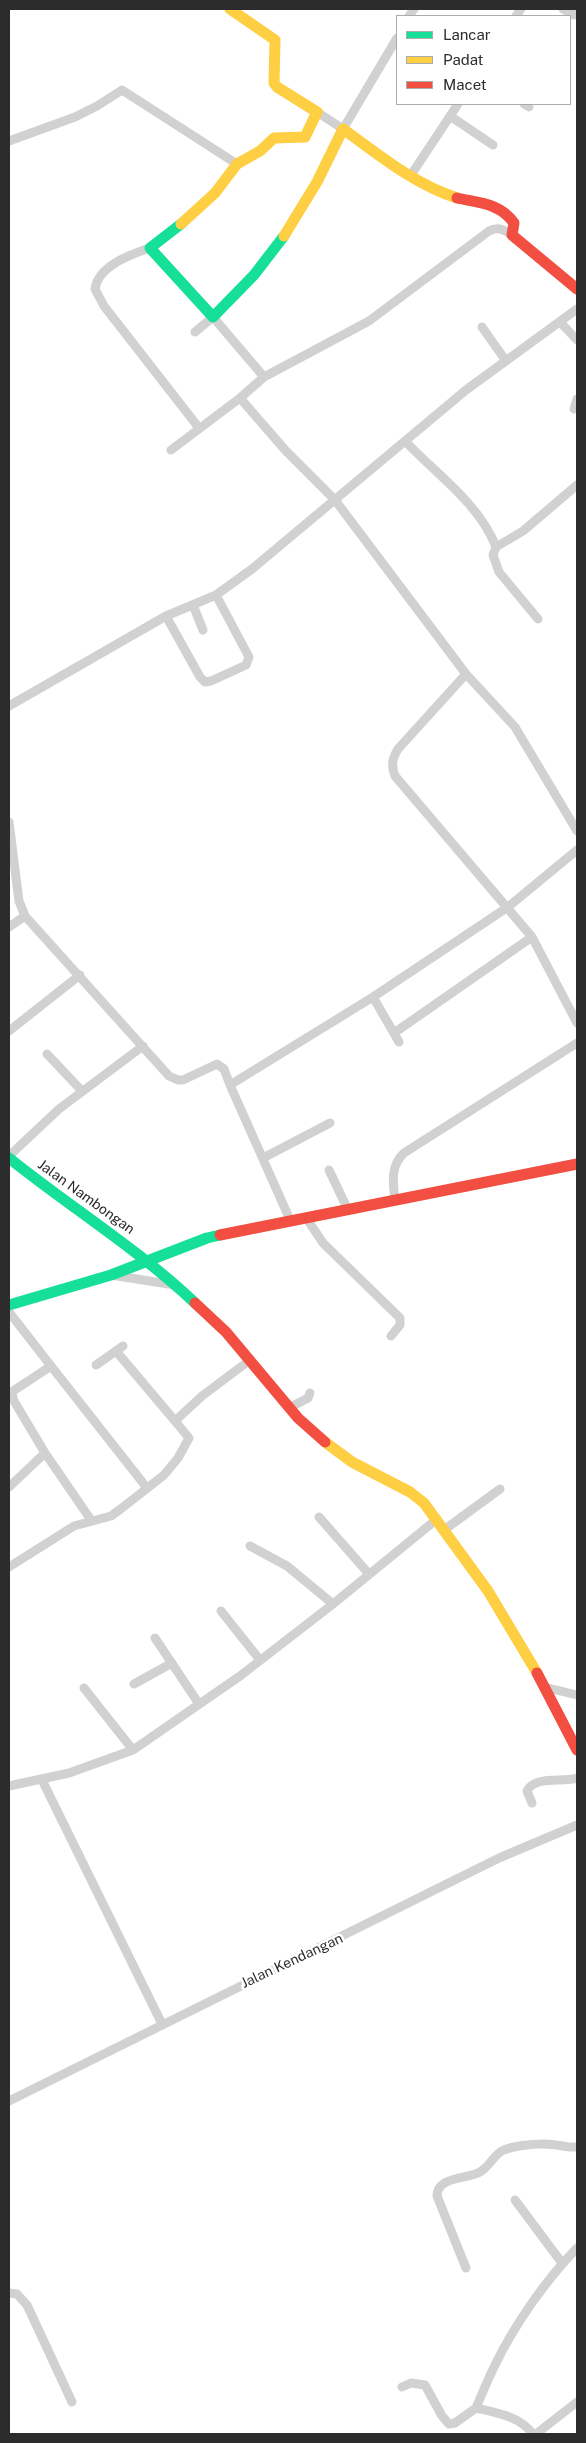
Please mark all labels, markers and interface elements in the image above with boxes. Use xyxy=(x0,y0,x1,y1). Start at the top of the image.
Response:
legend xyxy=(396,15,571,105)
text: Lancar xyxy=(443,26,491,43)
text: Padat xyxy=(443,51,483,68)
text: Macet xyxy=(443,76,487,93)
street label: Jalan Nambongan xyxy=(34,1156,138,1238)
street label: Jalan Kendangan xyxy=(238,1930,346,1992)

